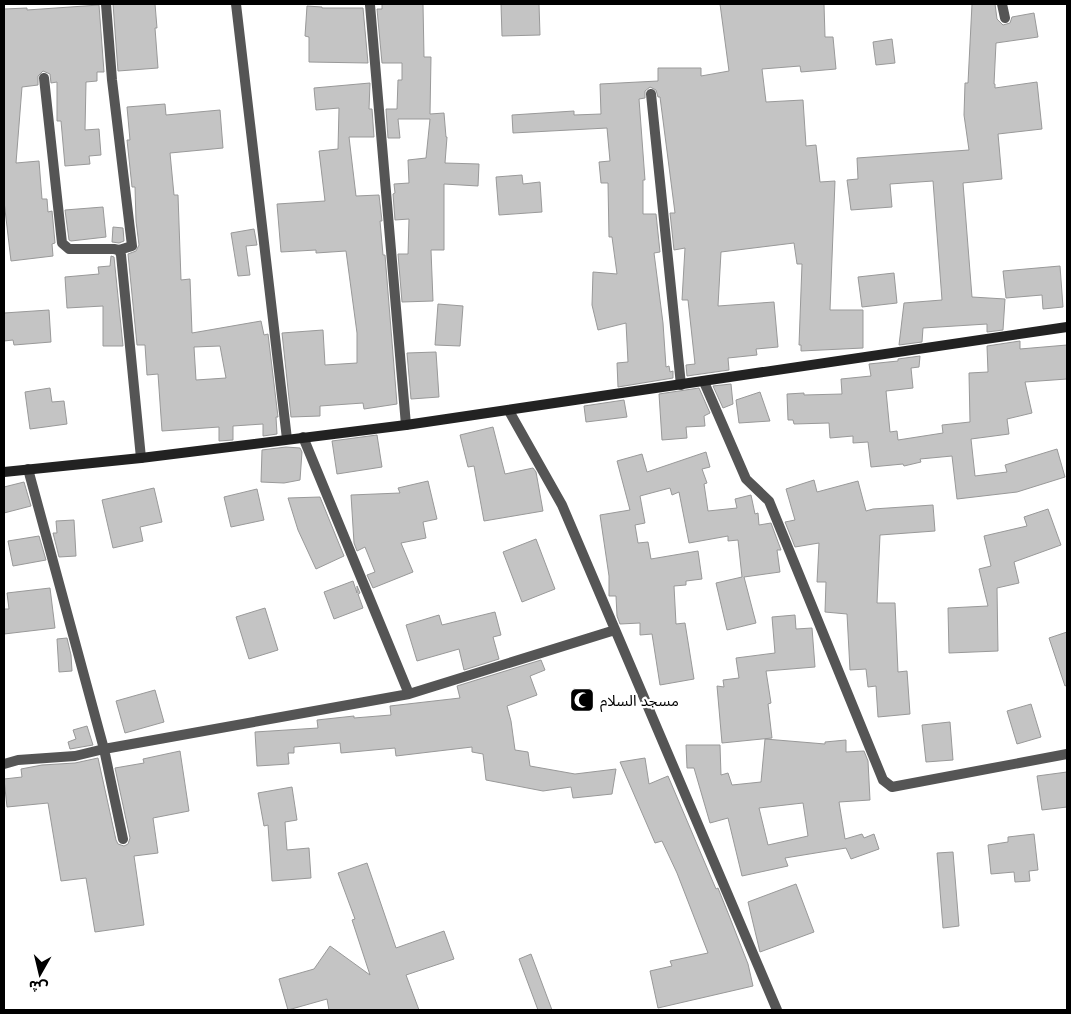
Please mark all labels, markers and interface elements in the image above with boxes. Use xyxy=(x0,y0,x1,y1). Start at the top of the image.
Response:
mosque icon: مسجد السلام xyxy=(569,687,595,713)
place label: مسجد السلام xyxy=(600,692,679,712)
north arrow xyxy=(15,949,65,999)
text: ش xyxy=(28,978,49,996)

